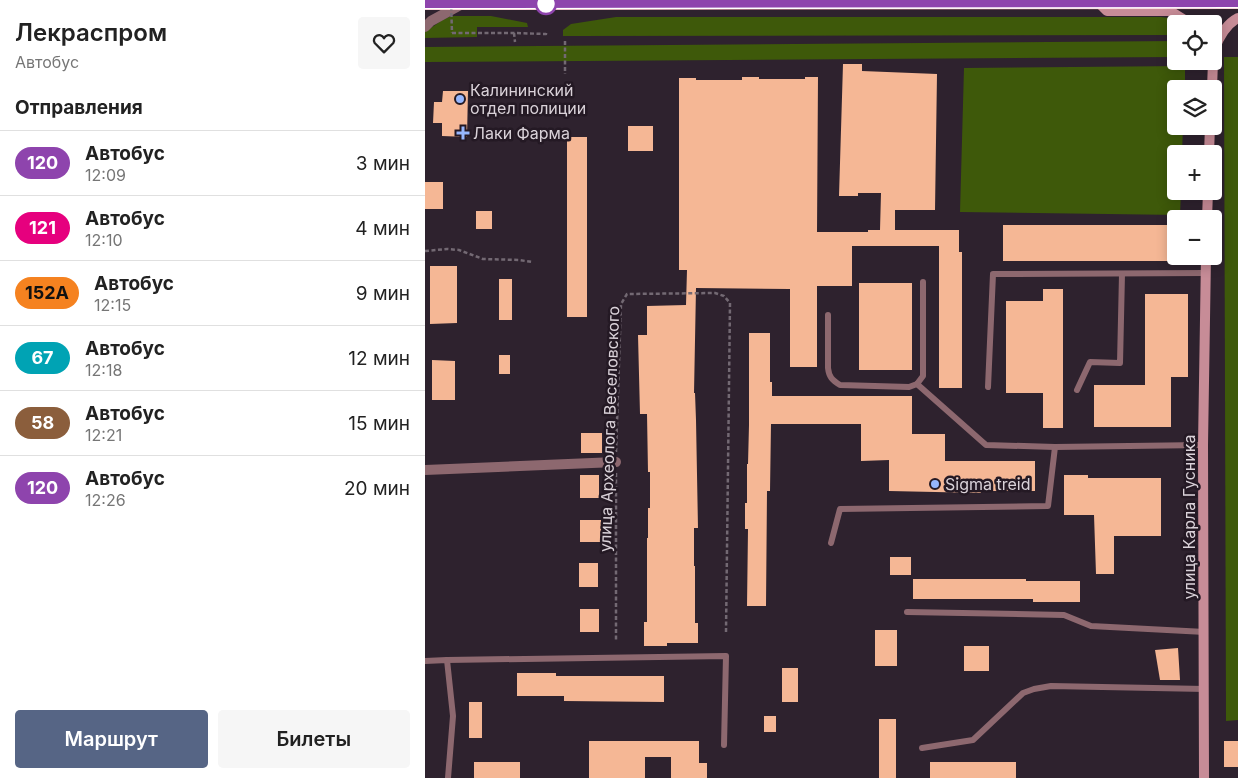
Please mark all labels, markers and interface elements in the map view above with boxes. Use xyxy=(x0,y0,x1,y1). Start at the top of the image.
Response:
unlabelled marker xyxy=(535,0,557,15)
map controls xyxy=(1167,15,1222,265)
button: locate xyxy=(1167,15,1222,70)
button: heart xyxy=(358,17,410,69)
text: Лекраспром xyxy=(15,18,167,47)
text: Автобус xyxy=(15,52,79,72)
place label: Калининский отдел полиции xyxy=(470,80,586,118)
button: layers xyxy=(1167,80,1222,135)
marker: Калининский отдел полиции xyxy=(454,93,466,105)
text: Отправления xyxy=(15,96,143,119)
place label: Лаки Фарма xyxy=(473,123,570,143)
marker: Лаки Фарма xyxy=(457,127,469,139)
text: Автобус xyxy=(85,142,165,165)
button: + xyxy=(1167,145,1222,200)
text: 120 xyxy=(27,152,58,173)
text: 3 мин xyxy=(356,152,410,175)
text: 12:09 xyxy=(85,165,126,185)
text: Автобус xyxy=(85,207,165,230)
button: − xyxy=(1167,210,1222,265)
text: 121 xyxy=(29,217,56,238)
text: 4 мин xyxy=(355,217,410,240)
text: 12:10 xyxy=(85,230,122,250)
text: Автобус xyxy=(94,272,174,295)
text: 152A xyxy=(25,282,69,303)
text: 9 мин xyxy=(356,282,410,305)
text: 12:15 xyxy=(94,295,131,315)
street label: улица Археолога Веселовского xyxy=(595,305,623,553)
text: Автобус xyxy=(85,337,165,360)
text: 67 xyxy=(31,347,54,368)
text: 12 мин xyxy=(348,347,410,370)
text: 12:18 xyxy=(85,360,122,380)
text: Автобус xyxy=(85,402,165,425)
text: 58 xyxy=(31,412,54,433)
text: 15 мин xyxy=(348,412,410,435)
text: 12:21 xyxy=(85,425,122,445)
street label: улица Карла Гусника xyxy=(1179,435,1199,599)
text: Автобус xyxy=(85,467,165,490)
place label: Sigma treid xyxy=(945,474,1030,494)
text: 120 xyxy=(27,477,58,498)
text: 20 мин xyxy=(344,477,410,500)
marker: Sigma treid xyxy=(929,478,941,490)
text: 12:26 xyxy=(85,490,126,510)
button: Маршрут xyxy=(15,710,208,768)
button: Билеты xyxy=(218,710,410,768)

